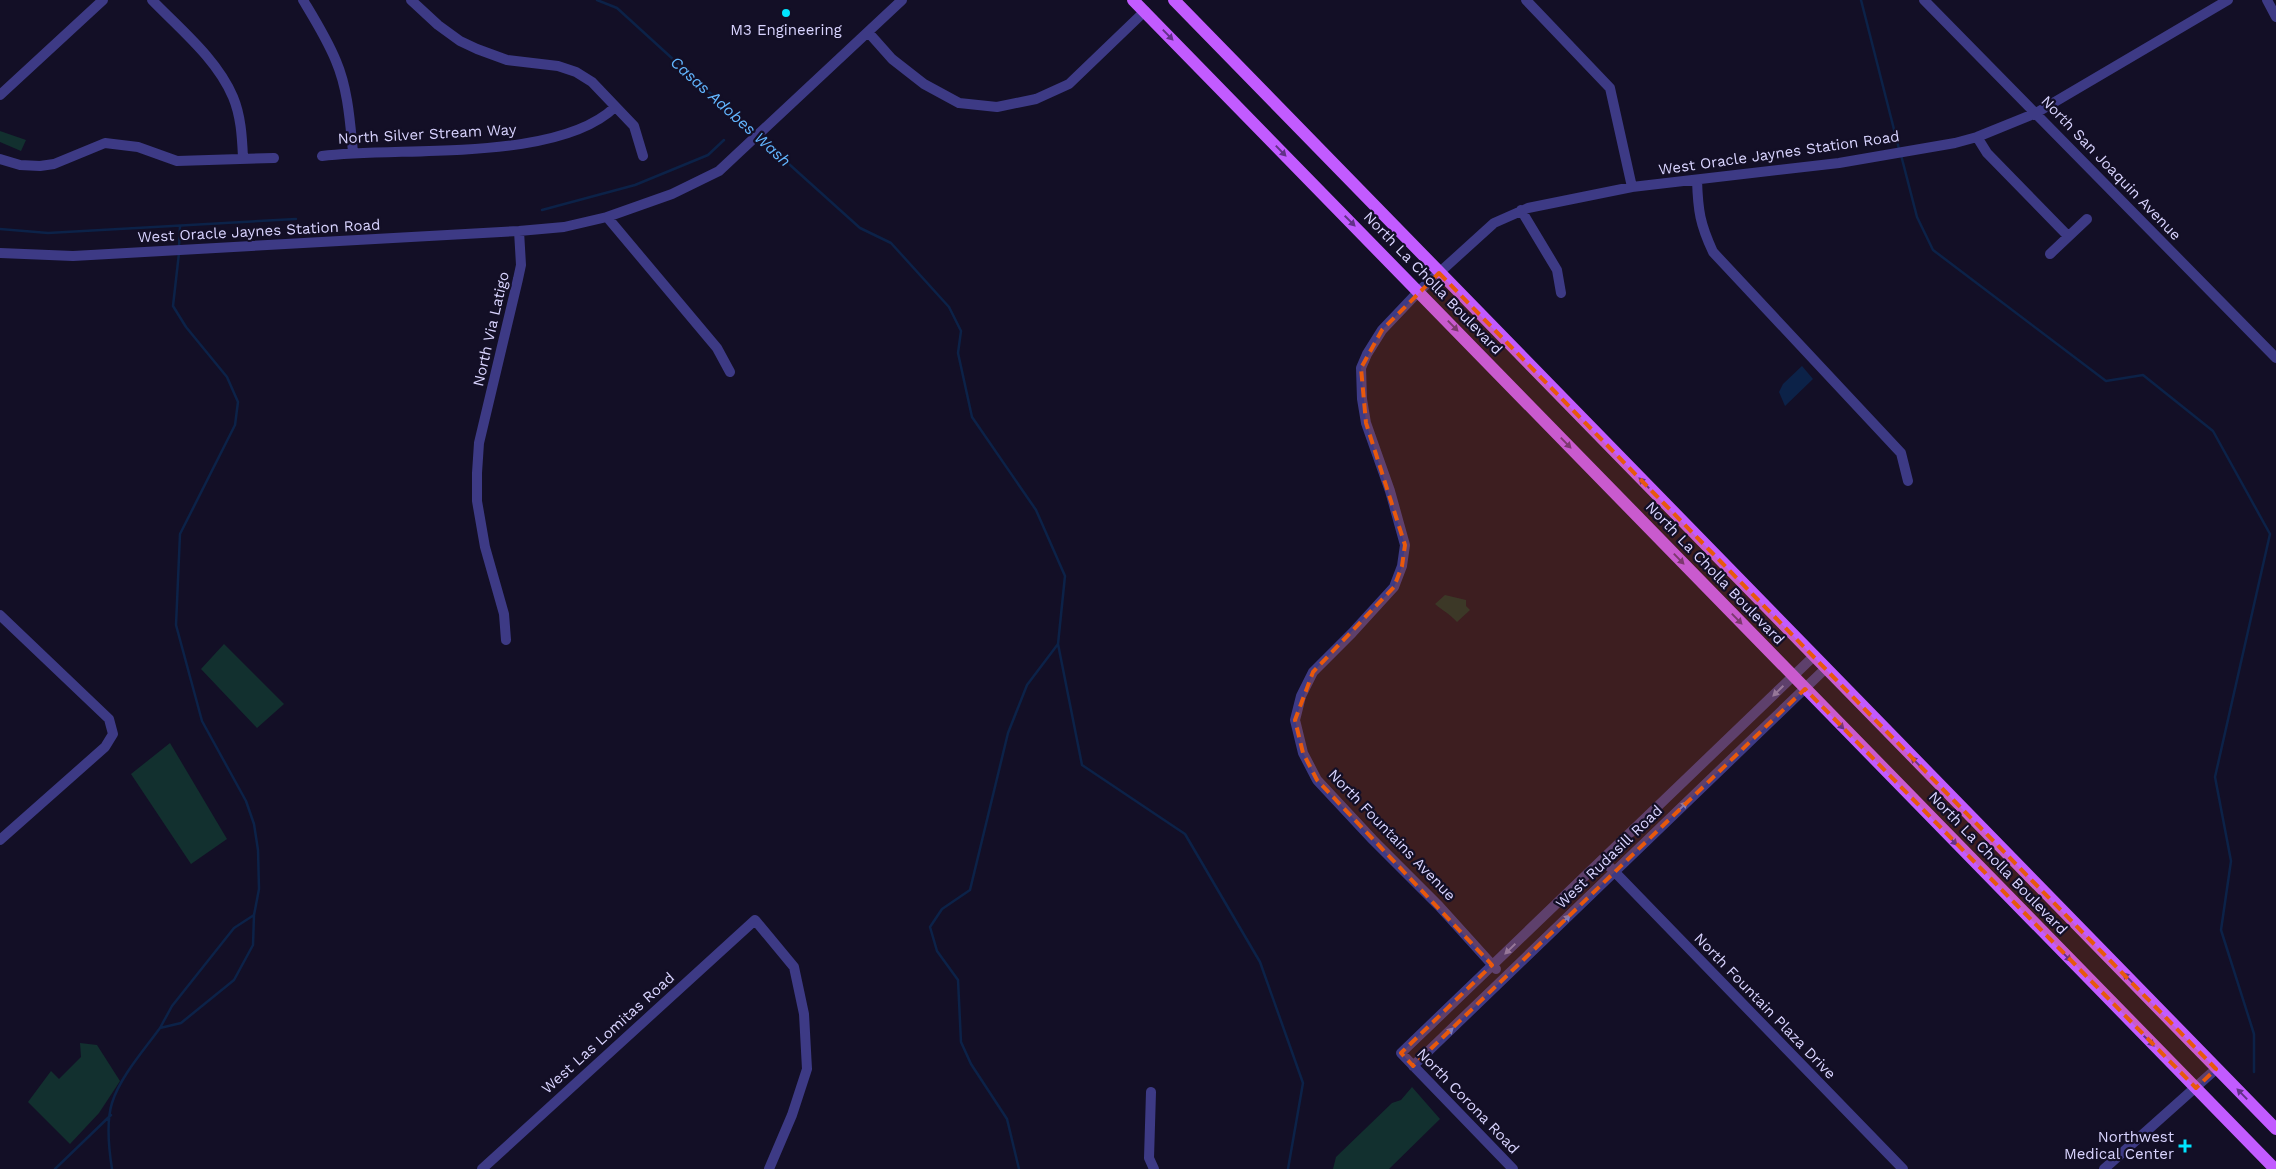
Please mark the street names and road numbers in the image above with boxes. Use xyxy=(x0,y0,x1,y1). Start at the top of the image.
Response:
street label: North San Joaquin Avenue xyxy=(2037,92,2185,244)
street label: North Silver Stream Way xyxy=(337,120,517,148)
street label: West Oracle Jaynes Station Road xyxy=(1657,127,1901,179)
street label: North La Cholla Boulevard xyxy=(1360,208,1506,358)
street label: West Oracle Jaynes Station Road xyxy=(137,216,381,246)
street label: North Via Latigo xyxy=(469,270,513,388)
street label: North La Cholla Boulevard xyxy=(1642,498,1788,648)
street label: North Fountains Avenue xyxy=(1325,766,1459,904)
street label: North La Cholla Boulevard xyxy=(1925,788,2071,938)
street label: West Rudasill Road xyxy=(1552,802,1666,912)
street label: North Fountain Plaza Drive xyxy=(1690,929,1840,1083)
street label: West Las Lomitas Road xyxy=(538,968,678,1098)
street label: North Corona Road xyxy=(1413,1045,1523,1157)

